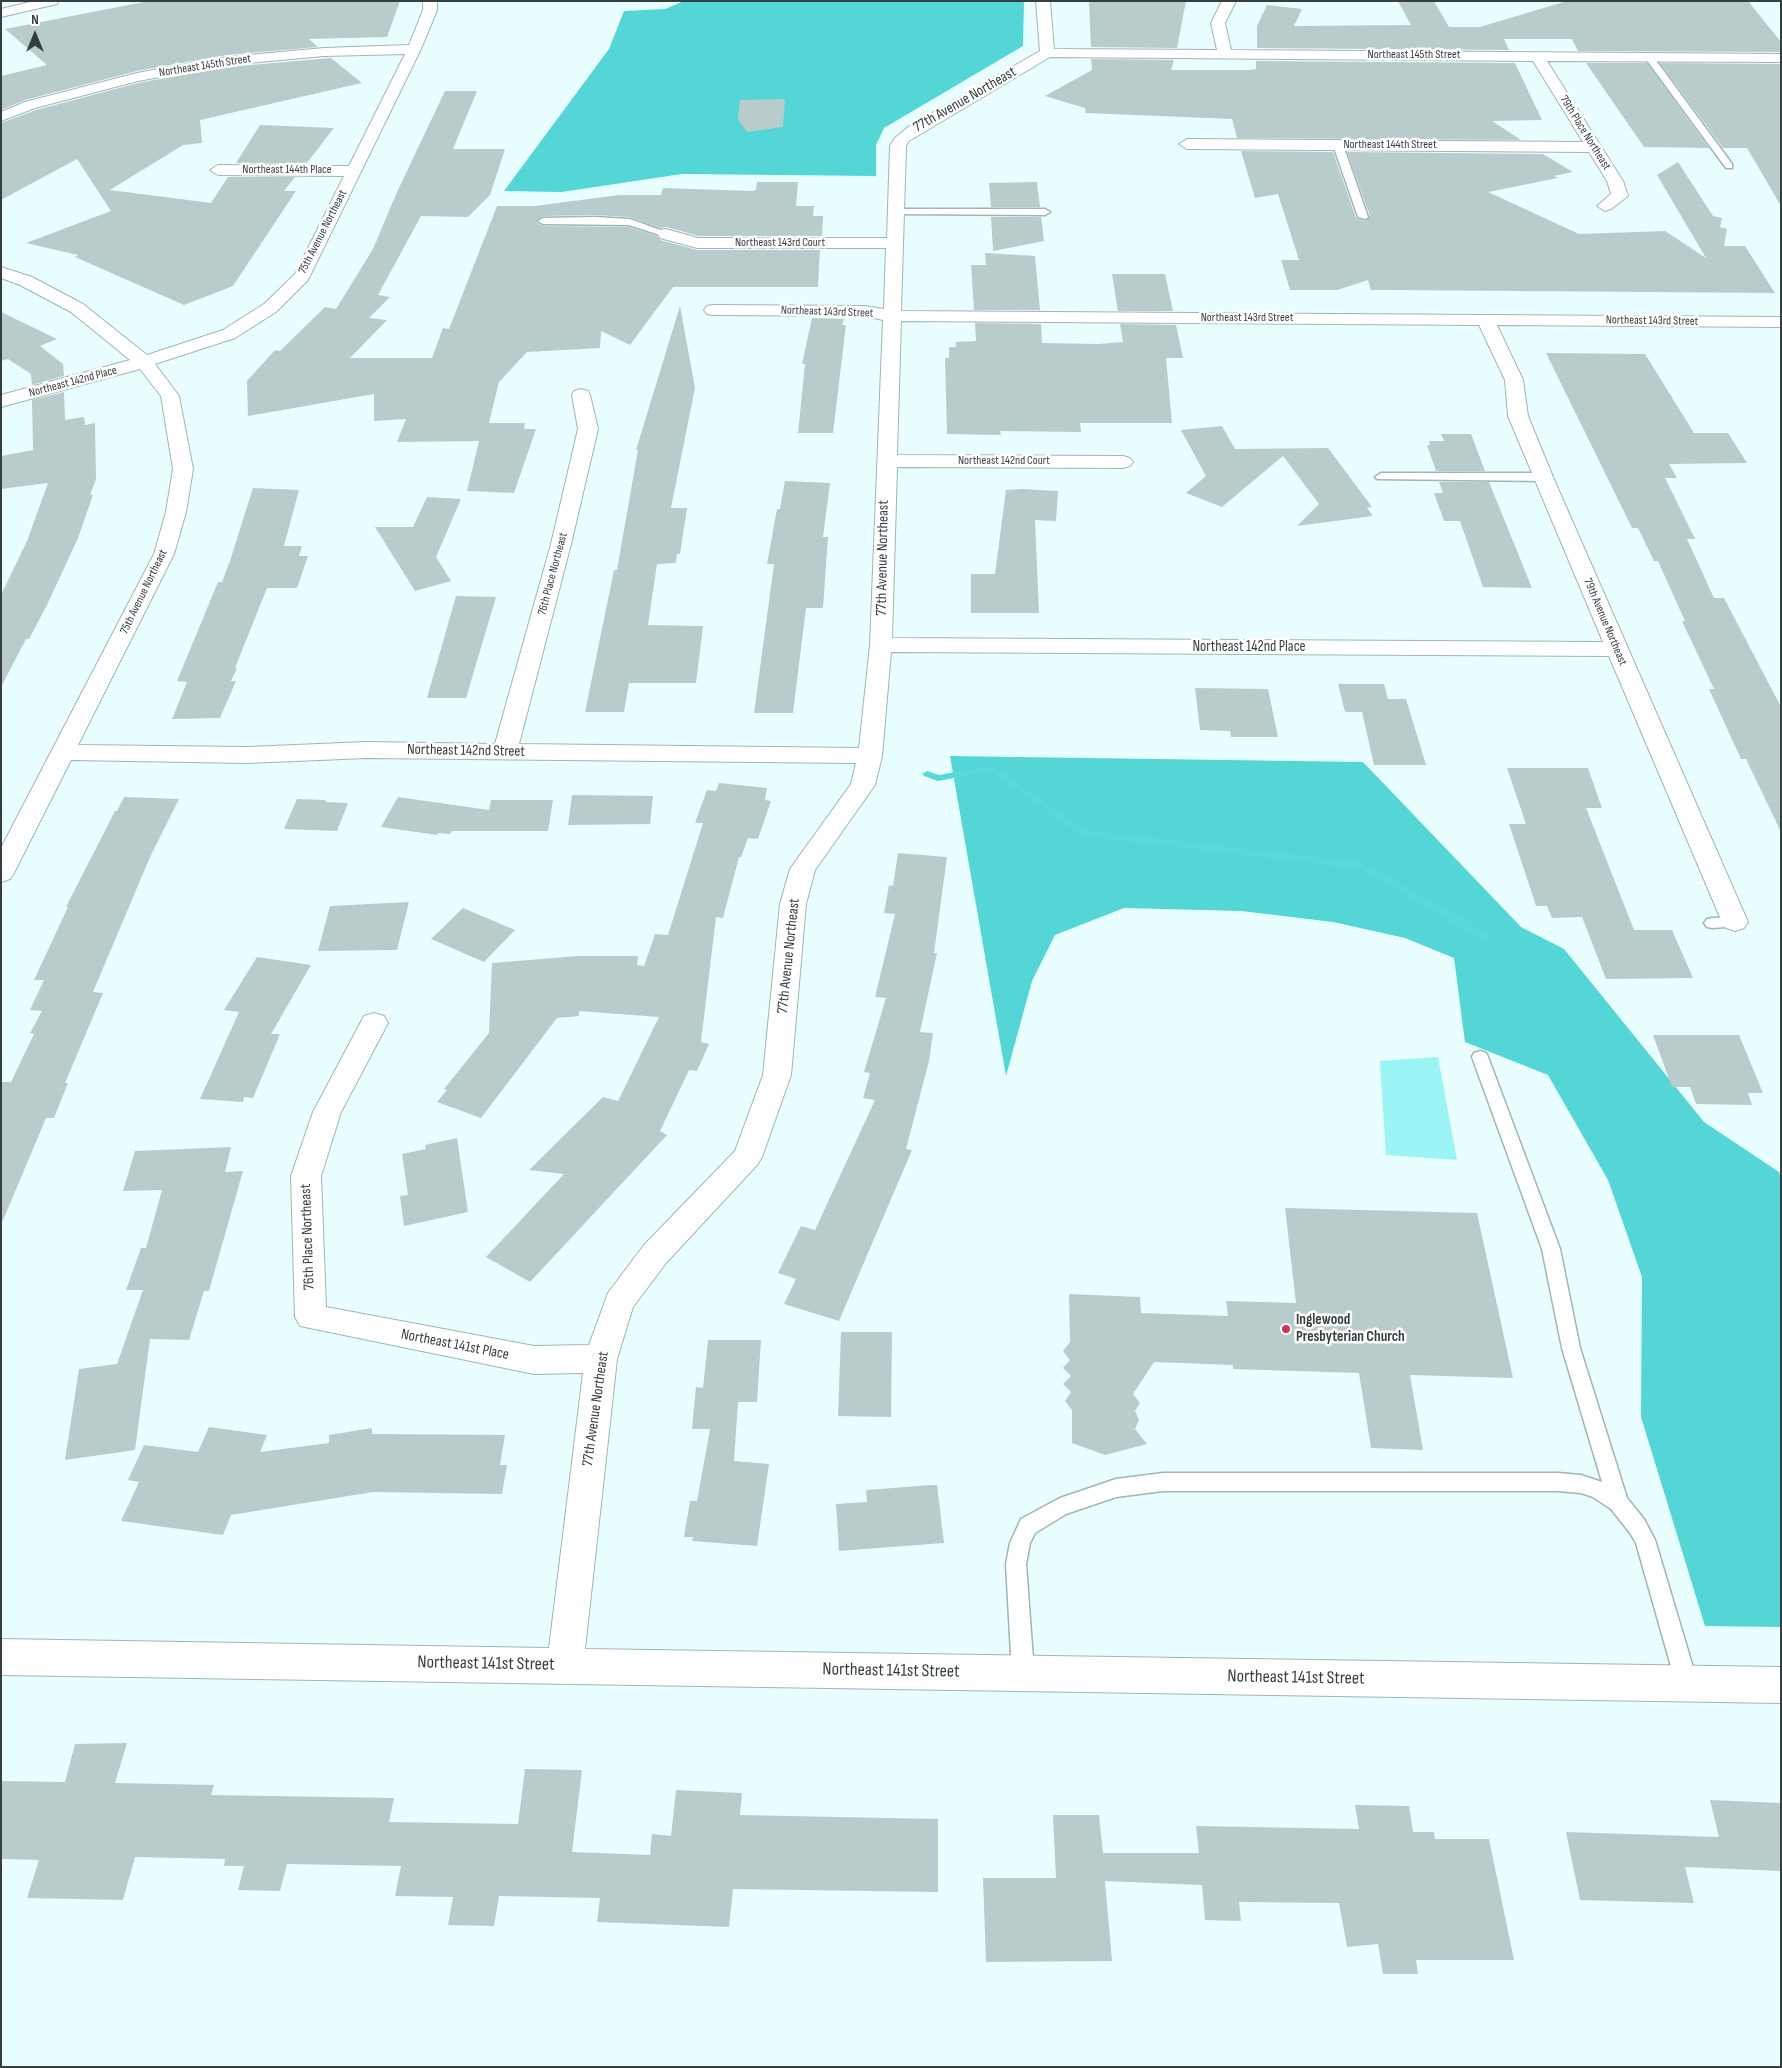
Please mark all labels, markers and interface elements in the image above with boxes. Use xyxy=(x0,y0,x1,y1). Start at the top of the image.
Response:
north arrow xyxy=(10,10,60,60)
text: N xyxy=(31,11,39,28)
street label: Northeast 145th Street xyxy=(1368,48,1460,62)
street label: Northeast 145th Street xyxy=(158,52,252,80)
street label: 77th Avenue Northeast xyxy=(910,63,1020,137)
street label: 79th Place Northeast xyxy=(1556,93,1614,173)
street label: Northeast 144th Street xyxy=(1343,138,1437,152)
street label: Northeast 144th Place xyxy=(242,163,332,177)
street label: 75th Avenue Northeast xyxy=(296,188,350,276)
street label: Northeast 143rd Court xyxy=(735,236,825,250)
street label: Northeast 143rd Street xyxy=(780,303,874,321)
street label: Northeast 143rd Street xyxy=(1201,311,1293,325)
street label: Northeast 143rd Street xyxy=(1606,313,1698,329)
street label: Northeast 142nd Place xyxy=(27,363,119,401)
street label: Northeast 142nd Court xyxy=(958,454,1050,468)
street label: 77th Avenue Northeast xyxy=(873,500,893,616)
street label: 76th Place Northeast xyxy=(535,531,571,617)
street label: 75th Avenue Northeast xyxy=(117,547,171,637)
street label: 79th Avenue Northeast xyxy=(1580,576,1630,668)
street label: Northeast 142nd Place xyxy=(1192,638,1306,656)
street label: Northeast 142nd Street xyxy=(407,741,525,761)
street label: 77th Avenue Northeast xyxy=(774,898,804,1014)
street label: 76th Place Northeast xyxy=(297,1184,319,1290)
place label: Inglewood Presbyterian Church xyxy=(1296,1311,1405,1346)
marker: Inglewood Presbyterian Church xyxy=(1280,1323,1292,1335)
street label: Northeast 141st Place xyxy=(400,1326,510,1364)
street label: 77th Avenue Northeast xyxy=(579,1350,613,1468)
street label: Northeast 141st Street xyxy=(417,1652,555,1676)
street label: Northeast 141st Street xyxy=(822,1659,960,1683)
street label: Northeast 141st Street xyxy=(1227,1666,1365,1690)

